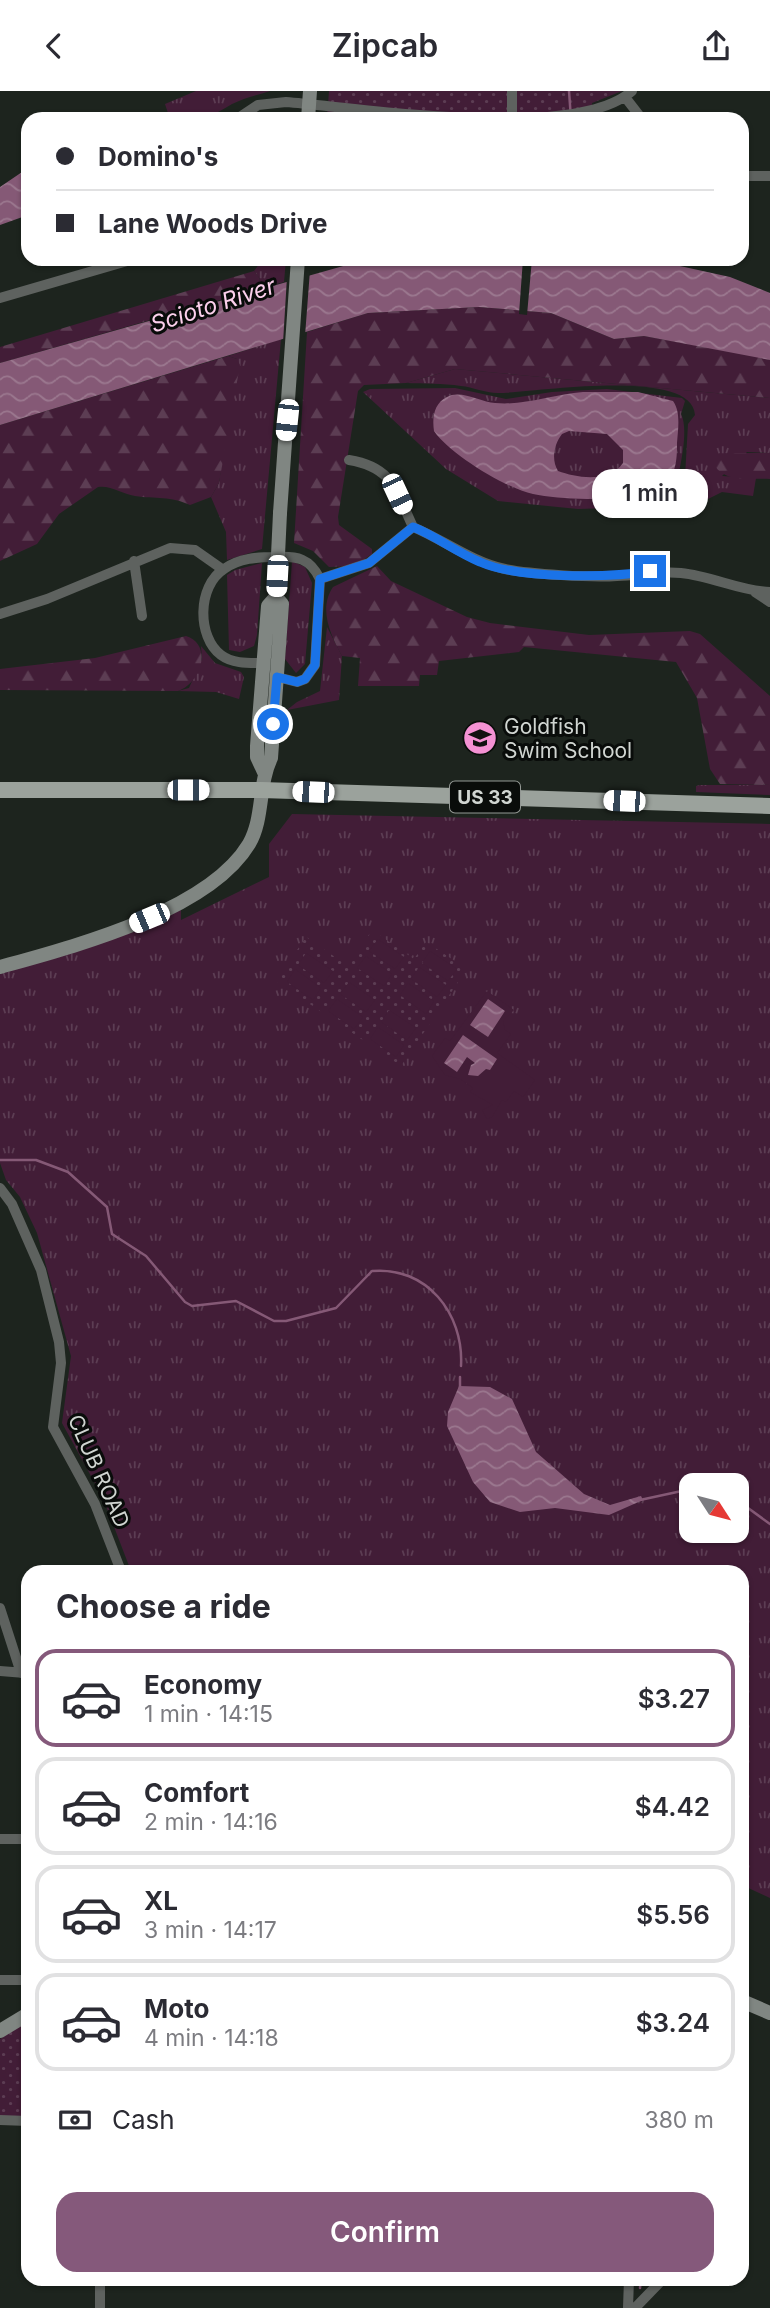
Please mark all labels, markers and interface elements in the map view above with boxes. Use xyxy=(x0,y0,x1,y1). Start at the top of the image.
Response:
text: Zipcab xyxy=(332,26,438,65)
icon: back xyxy=(35,27,73,65)
icon: share xyxy=(697,27,735,65)
text: Domino's xyxy=(98,141,218,172)
text: Lane Woods Drive xyxy=(98,208,328,239)
water label: Scioto River xyxy=(147,271,280,338)
car xyxy=(275,398,300,442)
callout: 1 min xyxy=(592,469,708,519)
car xyxy=(379,471,416,517)
text: 1 min xyxy=(622,479,678,507)
car xyxy=(266,554,289,598)
route end xyxy=(634,555,666,587)
route start xyxy=(257,708,289,740)
place label: Goldfish Swim School xyxy=(504,714,632,763)
school or university icon: Goldfish Swim School xyxy=(461,719,499,757)
car xyxy=(168,780,210,801)
car xyxy=(292,781,335,803)
road number: US 33 xyxy=(450,782,520,813)
car xyxy=(603,790,646,812)
car xyxy=(126,900,173,936)
street label: CLUB ROAD xyxy=(63,1411,135,1531)
north arrow xyxy=(679,1473,749,1543)
map controls xyxy=(679,1473,749,1543)
text: Choose a ride xyxy=(56,1587,271,1626)
icon: car xyxy=(60,1667,123,1730)
text: Economy xyxy=(144,1669,262,1700)
text: $3.27 xyxy=(638,1683,710,1714)
text: 1 min · 14:15 xyxy=(144,1700,273,1728)
icon: car xyxy=(60,1775,123,1838)
text: Comfort xyxy=(144,1777,249,1808)
text: $4.42 xyxy=(635,1791,710,1822)
text: 2 min · 14:16 xyxy=(144,1808,278,1836)
icon: car xyxy=(60,1883,123,1946)
text: XL xyxy=(144,1885,178,1916)
text: $5.56 xyxy=(636,1899,710,1930)
text: 3 min · 14:17 xyxy=(144,1916,277,1944)
icon: car xyxy=(60,1991,123,2054)
text: Moto xyxy=(144,1993,209,2024)
text: $3.24 xyxy=(636,2007,710,2038)
text: 4 min · 14:18 xyxy=(144,2024,279,2052)
icon: cash xyxy=(56,2101,94,2139)
text: Cash xyxy=(112,2104,175,2135)
text: 380 m xyxy=(644,2106,714,2134)
button: Confirm xyxy=(56,2192,714,2272)

